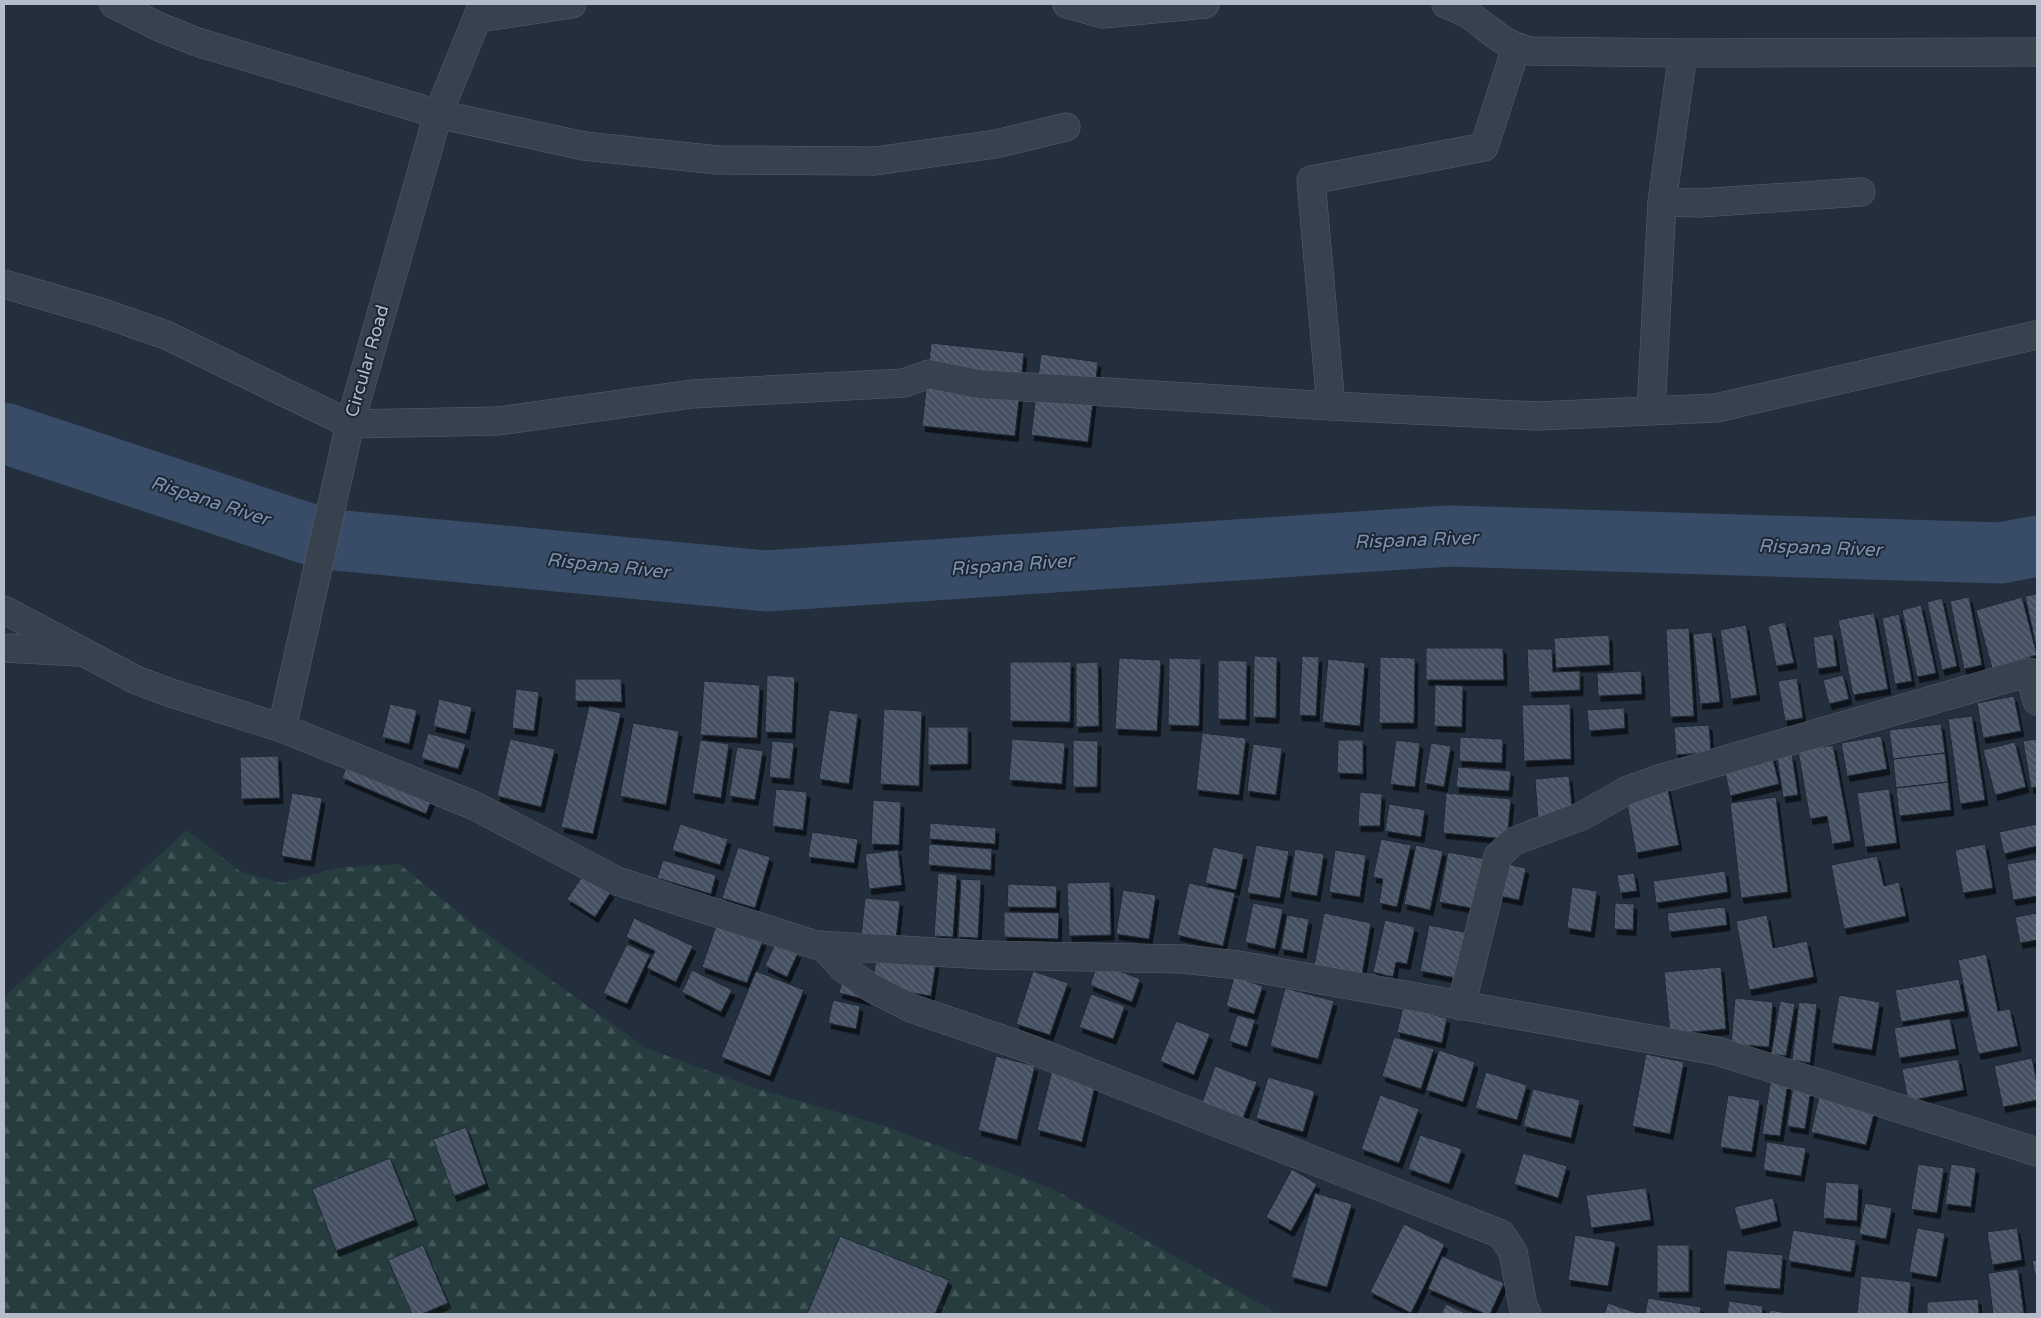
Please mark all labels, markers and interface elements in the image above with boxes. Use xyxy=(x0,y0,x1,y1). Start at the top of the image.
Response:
street label: Circular Road xyxy=(340,302,394,420)
water label: Rispana River xyxy=(148,471,275,531)
water label: Rispana River xyxy=(1354,527,1481,553)
water label: Rispana River xyxy=(1758,535,1885,561)
water label: Rispana River xyxy=(545,549,673,584)
water label: Rispana River xyxy=(950,550,1077,580)

